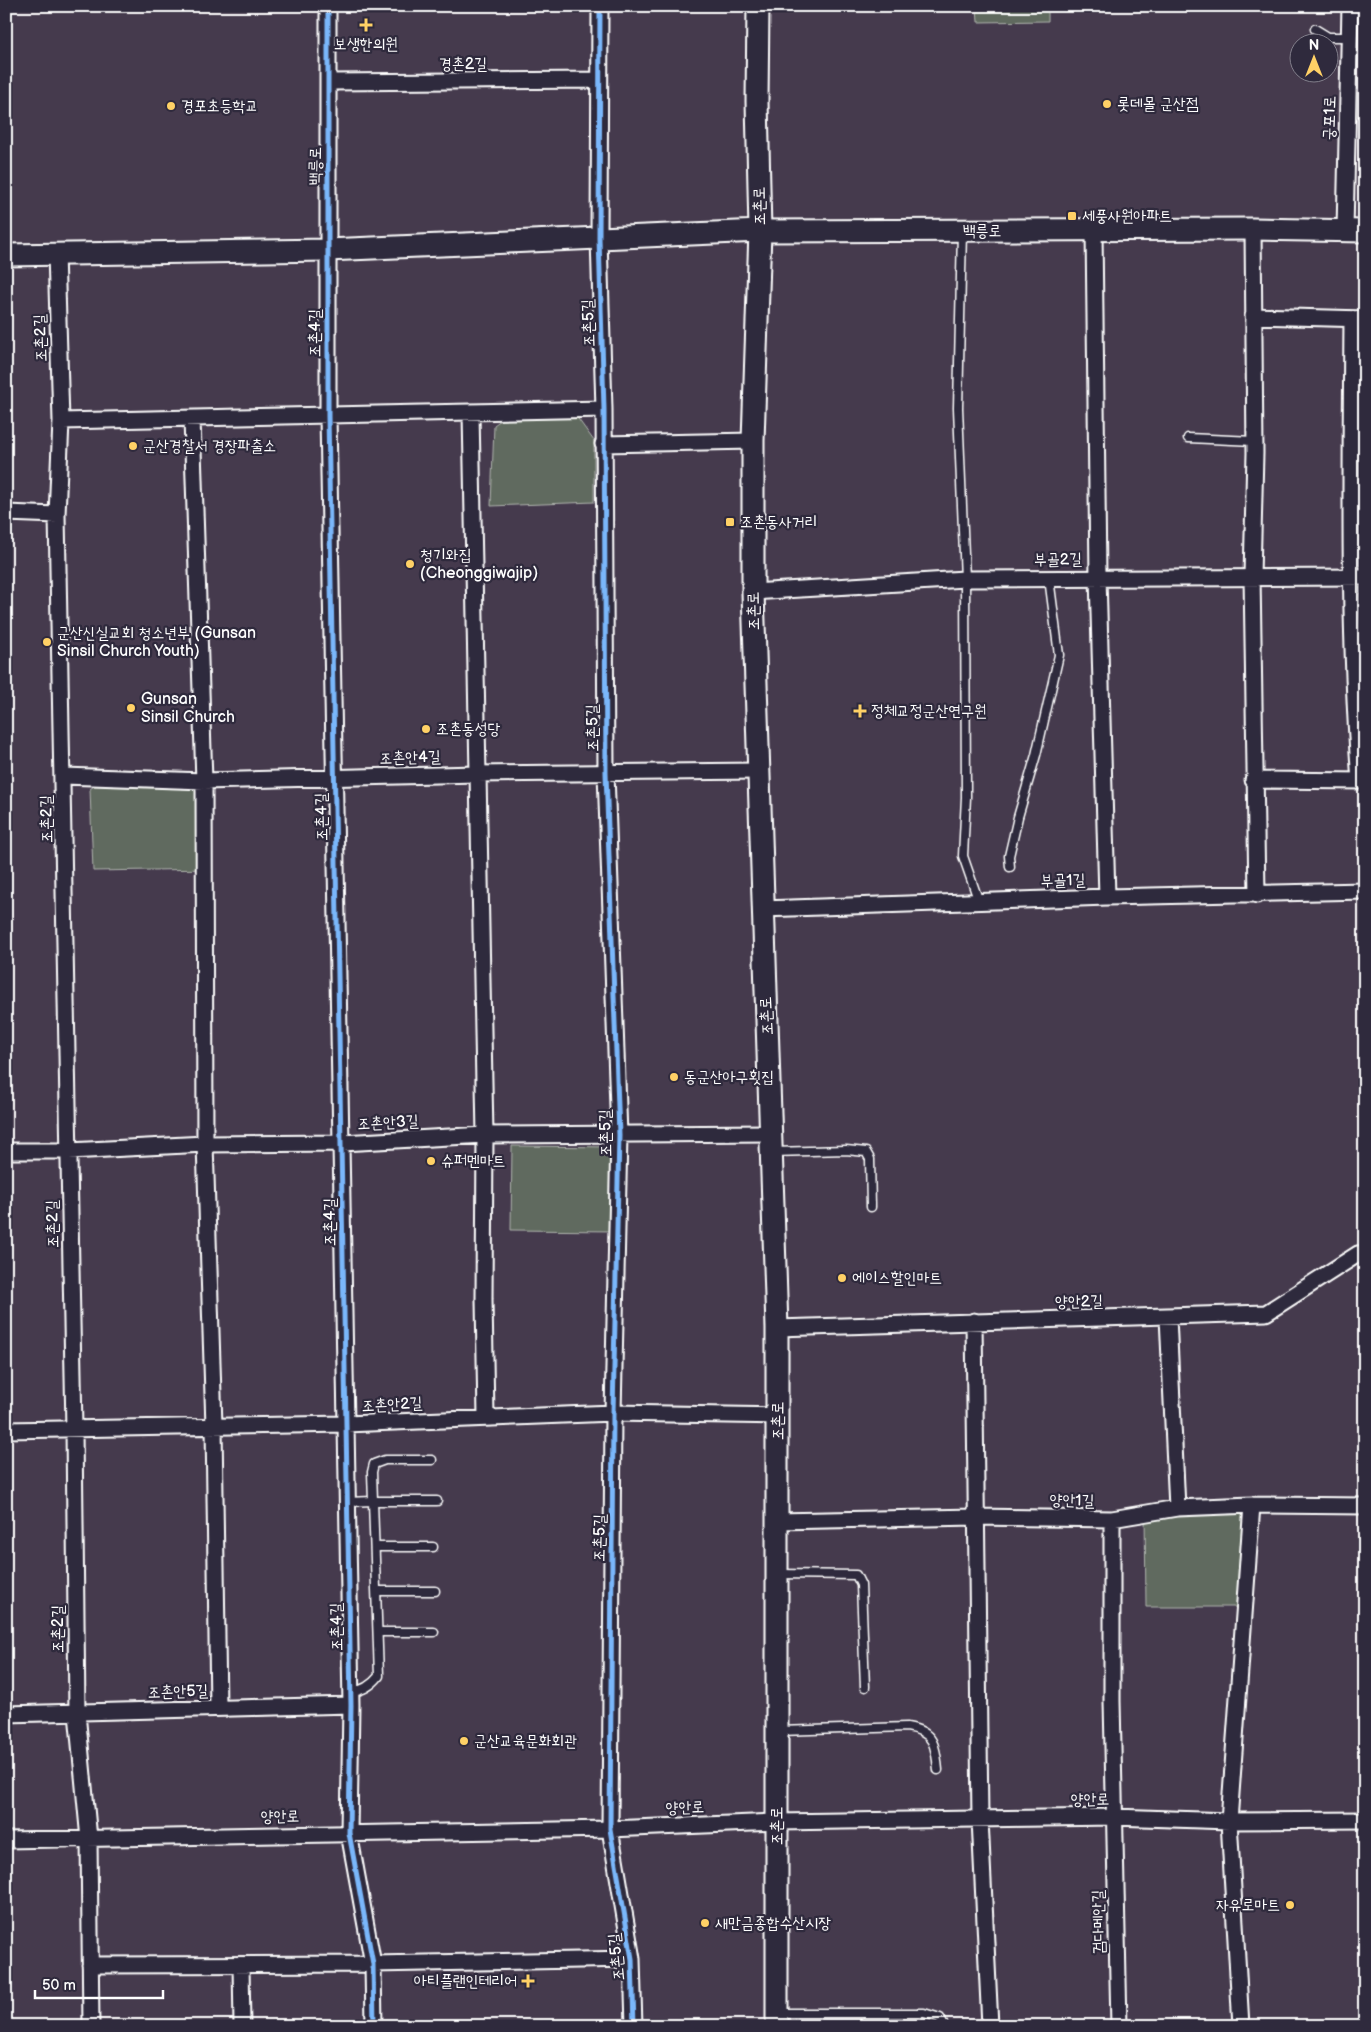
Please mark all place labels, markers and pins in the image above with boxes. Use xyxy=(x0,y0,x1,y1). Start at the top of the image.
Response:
marker: 보생한의원 xyxy=(359,18,373,32)
place label: 보생한의원 xyxy=(334,35,398,54)
place label: 롯데몰 군산점 xyxy=(1117,95,1199,114)
place label: 경포초등학교 xyxy=(181,97,258,116)
marker: 롯데몰 군산점 xyxy=(1101,98,1113,110)
marker: 경포초등학교 xyxy=(165,100,177,112)
place label: 세풍사원아파트 xyxy=(1082,207,1172,226)
marker: 세풍사원아파트 xyxy=(1066,210,1078,222)
place label: 군산경찰서 경장파출소 xyxy=(143,437,276,456)
marker: 군산경찰서 경장파출소 xyxy=(127,440,139,452)
place label: 조촌동사거리 xyxy=(740,513,817,532)
marker: 조촌동사거리 xyxy=(724,516,736,528)
place label: 청기와집 (Cheonggiwajip) xyxy=(420,546,538,583)
marker: 청기와집 (Cheonggiwajip) xyxy=(404,558,416,570)
place label: 군산신실교회 청소년부 (Gunsan Sinsil Church Youth) xyxy=(57,624,256,661)
marker: 군산신실교회 청소년부 (Gunsan Sinsil Church Youth) xyxy=(41,636,53,648)
place label: Gunsan Sinsil Church xyxy=(141,690,235,727)
marker: Gunsan Sinsil Church xyxy=(125,702,137,714)
place label: 정체교정군산연구원 xyxy=(871,702,987,721)
marker: 정체교정군산연구원 xyxy=(853,704,867,718)
place label: 조촌동성당 xyxy=(436,720,501,739)
marker: 조촌동성당 xyxy=(420,723,432,735)
place label: 동군산아구횟집 xyxy=(684,1068,774,1087)
marker: 동군산아구횟집 xyxy=(668,1071,680,1083)
place label: 슈퍼멘마트 xyxy=(441,1152,505,1171)
marker: 슈퍼멘마트 xyxy=(425,1155,437,1167)
place label: 에이스할인마트 xyxy=(852,1269,942,1288)
marker: 에이스할인마트 xyxy=(836,1272,848,1284)
place label: 군산교육문화회관 xyxy=(474,1732,577,1751)
marker: 군산교육문화회관 xyxy=(458,1735,470,1747)
place label: 자유로마트 xyxy=(1216,1896,1280,1915)
marker: 자유로마트 xyxy=(1284,1899,1296,1911)
place label: 새만금종합수산시장 xyxy=(715,1914,831,1933)
marker: 새만금종합수산시장 xyxy=(699,1917,711,1929)
place label: 아티플랜인테리어 xyxy=(414,1972,517,1991)
marker: 아티플랜인테리어 xyxy=(521,1974,535,1988)

